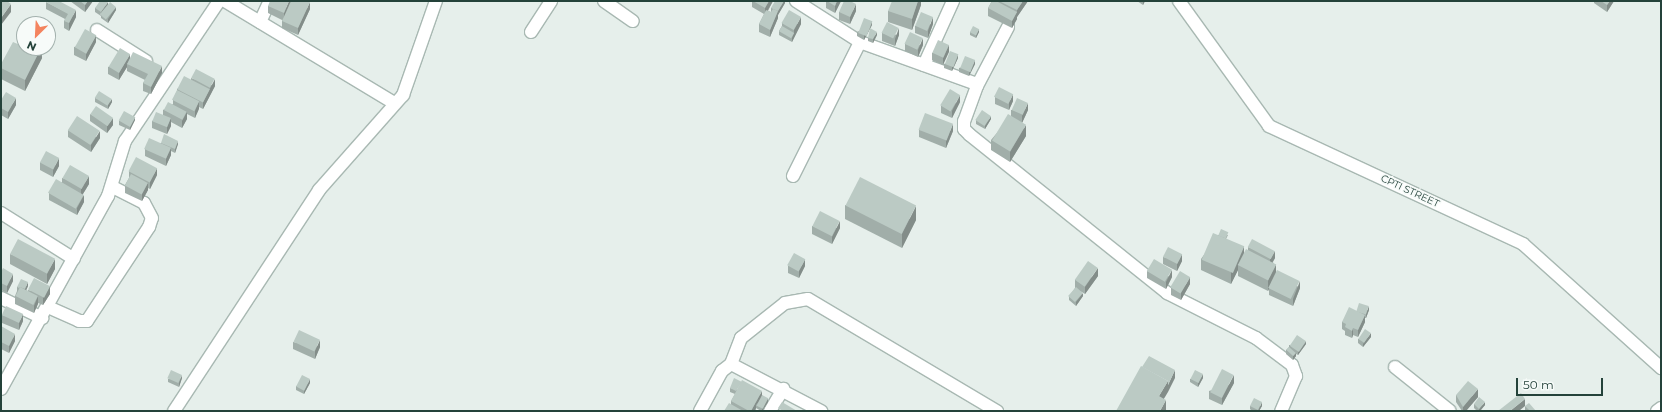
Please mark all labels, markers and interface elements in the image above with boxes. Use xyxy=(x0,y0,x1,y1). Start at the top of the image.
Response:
north arrow xyxy=(16,16,56,56)
text: N xyxy=(25,38,38,54)
street label: CPTI STREET xyxy=(1379,172,1441,210)
scale bar xyxy=(1518,370,1605,396)
text: 50 m xyxy=(1523,377,1554,392)

